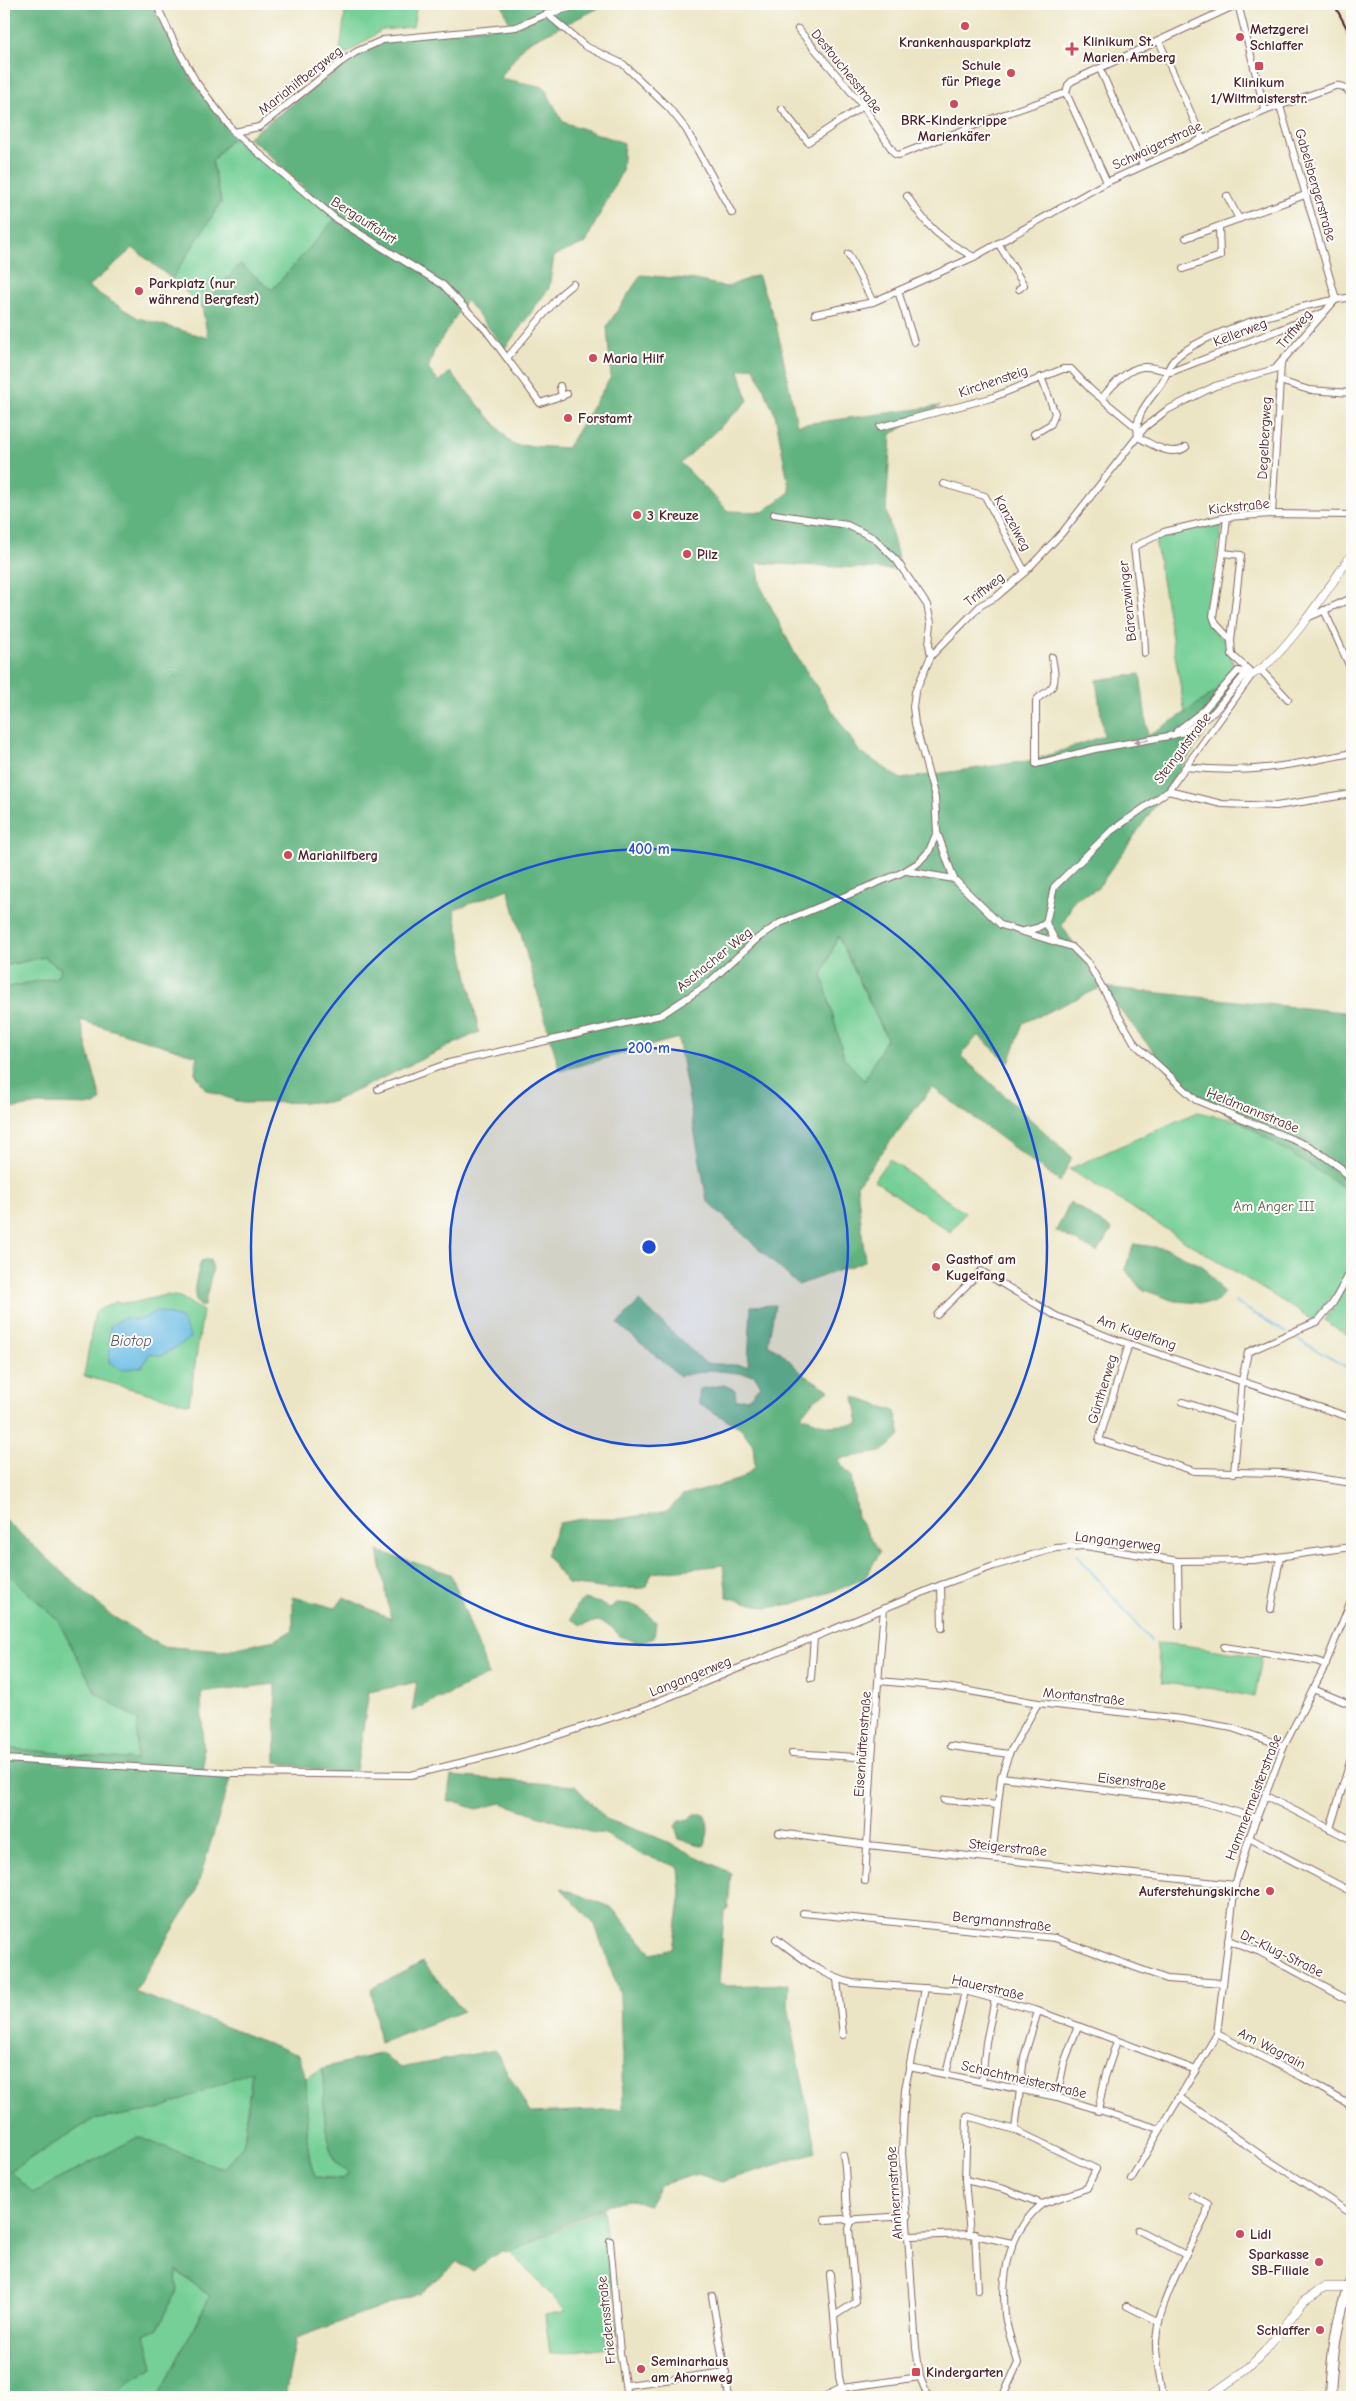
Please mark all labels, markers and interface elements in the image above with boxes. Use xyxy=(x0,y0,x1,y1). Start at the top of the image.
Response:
marker: Krankenhausparkplatz xyxy=(959,20,971,32)
place label: Metzgerei Schlaffer xyxy=(1250,21,1309,54)
street label: Destouchesstraße xyxy=(807,26,886,117)
marker: Metzgerei Schlaffer xyxy=(1234,31,1246,43)
place label: Klinikum St. Marien Amberg xyxy=(1083,33,1176,66)
place label: Krankenhausparkplatz xyxy=(899,34,1031,51)
street label: Mariahilfbergweg xyxy=(255,42,346,119)
marker: Klinikum St. Marien Amberg xyxy=(1065,42,1079,56)
place label: Schule für Pflege xyxy=(941,57,1001,90)
marker: Klinikum 1/Wiltmaisterstr. xyxy=(1253,60,1265,72)
marker: Schule für Pflege xyxy=(1005,67,1017,79)
place label: Klinikum 1/Wiltmaisterstr. xyxy=(1211,74,1307,107)
marker: BRK-Kinderkrippe Marienkäfer xyxy=(948,98,960,110)
place label: BRK-Kinderkrippe Marienkäfer xyxy=(901,112,1007,145)
street label: Schwaigerstraße xyxy=(1110,117,1205,174)
street label: Gabelsbergerstraße xyxy=(1291,127,1340,244)
street label: Bergauffahrt xyxy=(328,193,400,248)
place label: Parkplatz (nur während Bergfest) xyxy=(149,275,259,308)
marker: Parkplatz (nur während Bergfest) xyxy=(133,285,145,297)
street label: Triftweg xyxy=(1273,306,1316,353)
street label: Kellerweg xyxy=(1211,314,1269,350)
place label: Maria Hilf xyxy=(603,350,664,367)
marker: Maria Hilf xyxy=(587,352,599,364)
street label: Kirchensteig xyxy=(956,362,1030,401)
street label: Degelbergweg xyxy=(1254,396,1275,480)
place label: Forstamt xyxy=(578,410,632,427)
marker: Forstamt xyxy=(562,412,574,424)
street label: Kanzelweg xyxy=(990,492,1035,554)
street label: Kickstraße xyxy=(1208,495,1270,518)
place label: 3 Kreuze xyxy=(647,507,699,524)
marker: 3 Kreuze xyxy=(631,509,643,521)
place label: Pilz xyxy=(697,546,717,563)
marker: Pilz xyxy=(681,548,693,560)
street label: Bärenzwinger xyxy=(1115,559,1140,642)
street label: Triftweg xyxy=(961,568,1008,610)
street label: Steingutstraße xyxy=(1150,709,1215,787)
one-way arrow xyxy=(1132,737,1148,745)
text: 400 m xyxy=(628,840,670,858)
place label: Mariahilfberg xyxy=(298,847,378,864)
marker: Mariahilfberg xyxy=(282,849,294,861)
street label: Aschacher Weg xyxy=(673,924,756,995)
text: 200 m xyxy=(628,1039,670,1057)
street label: Heldmannstraße xyxy=(1204,1084,1302,1137)
park label: Am Anger III xyxy=(1233,1198,1315,1215)
centre of rings xyxy=(640,1238,658,1256)
place label: Gasthof am Kugelfang xyxy=(946,1251,1016,1284)
marker: Gasthof am Kugelfang xyxy=(930,1261,942,1273)
street label: Am Kugelfang xyxy=(1095,1311,1179,1354)
water label: Biotop xyxy=(110,1332,152,1350)
street label: Güntherweg xyxy=(1084,1352,1121,1426)
street label: Langangerweg xyxy=(1074,1528,1162,1555)
street label: Langangerweg xyxy=(647,1652,734,1701)
street label: Montanstraße xyxy=(1042,1684,1126,1709)
street label: Eisenhüttenstraße xyxy=(850,1691,875,1797)
street label: Hammermeisterstraße xyxy=(1222,1732,1285,1863)
street label: Eisenstraße xyxy=(1097,1769,1167,1794)
street label: Steigerstraße xyxy=(968,1835,1048,1860)
place label: Auferstehungskirche xyxy=(1139,1883,1260,1900)
marker: Auferstehungskirche xyxy=(1264,1885,1276,1897)
street label: Bergmannstraße xyxy=(952,1908,1052,1935)
street label: Dr.-Klug-Straße xyxy=(1237,1926,1326,1981)
street label: Hauerstraße xyxy=(950,1971,1026,2004)
street label: Am Wagrain xyxy=(1235,2024,1308,2073)
street label: Schachtmeisterstraße xyxy=(960,2057,1088,2102)
street label: Ahnherrnstraße xyxy=(883,2146,906,2240)
place label: Lidl xyxy=(1250,2226,1271,2243)
marker: Lidl xyxy=(1234,2228,1246,2240)
place label: Sparkasse SB-Filiale xyxy=(1249,2246,1309,2279)
marker: Sparkasse SB-Filiale xyxy=(1313,2256,1325,2268)
street label: Friedensstraße xyxy=(593,2275,620,2365)
place label: Schlaffer xyxy=(1257,2322,1310,2339)
marker: Schlaffer xyxy=(1314,2324,1326,2336)
place label: Seminarhaus am Ahornweg xyxy=(651,2353,733,2386)
marker: Seminarhaus am Ahornweg xyxy=(635,2363,647,2375)
place label: Kindergarten xyxy=(926,2364,1003,2381)
marker: Kindergarten xyxy=(910,2366,922,2378)

